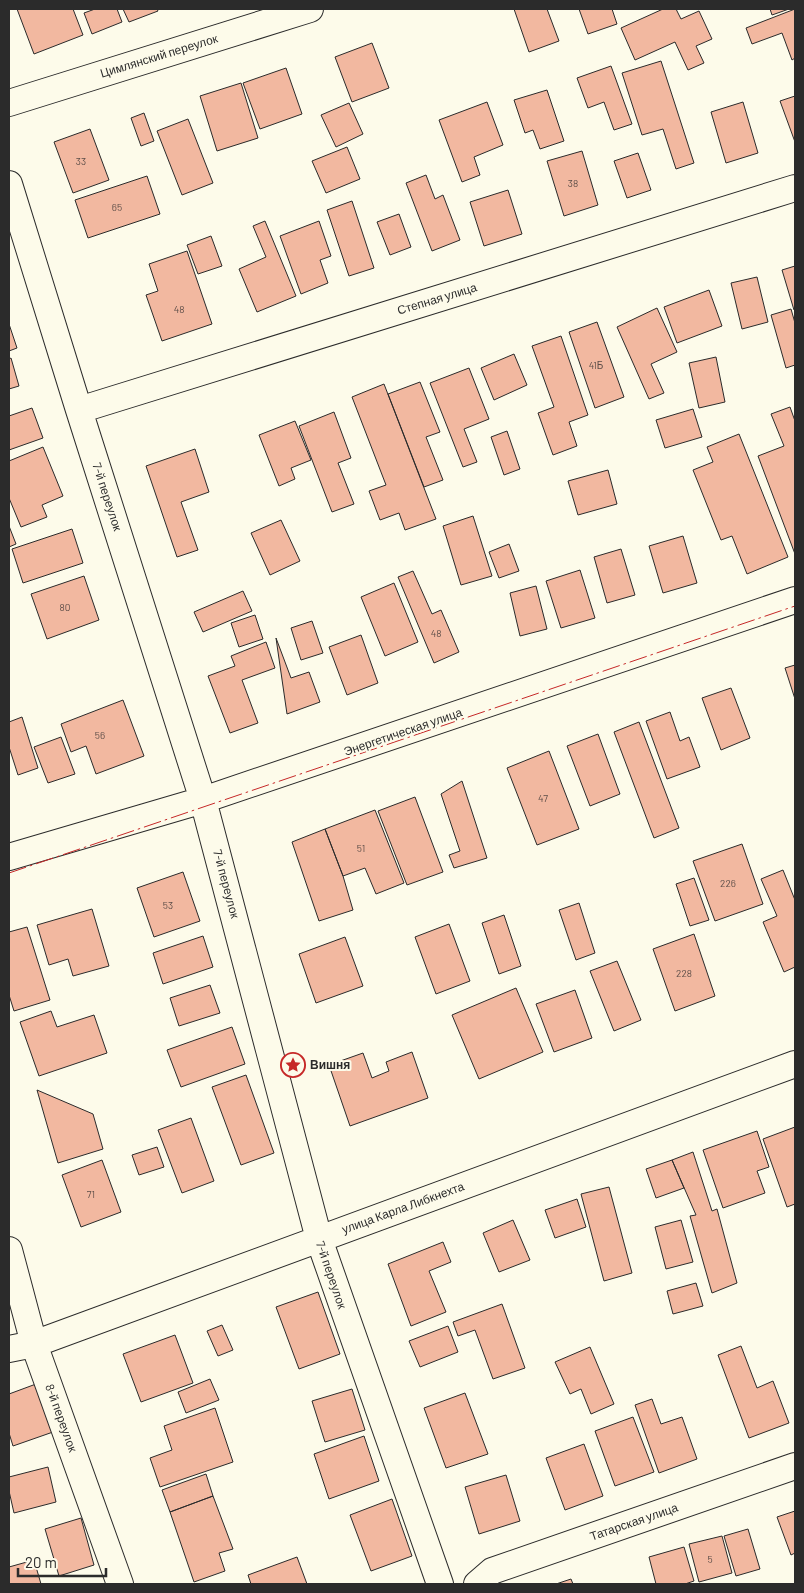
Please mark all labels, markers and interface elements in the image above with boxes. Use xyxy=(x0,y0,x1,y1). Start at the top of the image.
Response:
street label: Цимлянский переулок xyxy=(98,30,220,81)
house number: 33 xyxy=(76,155,86,167)
house number: 38 xyxy=(568,177,578,189)
house number: 65 xyxy=(112,201,122,213)
street label: Степная улица xyxy=(395,279,479,318)
house number: 48 xyxy=(174,303,184,315)
house number: 41Б xyxy=(589,359,604,371)
street label: 7-й переулок xyxy=(89,461,126,533)
house number: 80 xyxy=(60,601,70,613)
house number: 48 xyxy=(431,627,441,639)
street label: Энергетическая улица xyxy=(342,704,464,759)
house number: 56 xyxy=(95,729,105,741)
house number: 47 xyxy=(538,792,548,804)
house number: 51 xyxy=(357,842,365,854)
street label: 7-й переулок xyxy=(210,848,243,921)
house number: 226 xyxy=(720,877,736,889)
house number: 53 xyxy=(163,899,173,911)
house number: 228 xyxy=(676,967,692,979)
place icon: Вишня xyxy=(280,1052,306,1078)
place label: Вишня xyxy=(310,1057,350,1071)
street label: улица Карла Либкнехта xyxy=(340,1178,466,1237)
house number: 71 xyxy=(87,1188,95,1200)
street label: 7-й переулок xyxy=(313,1239,350,1311)
street label: 8-й переулок xyxy=(42,1382,81,1455)
street label: Татарская улица xyxy=(588,1499,680,1544)
scale bar xyxy=(18,1546,105,1578)
text: 20 m xyxy=(25,1553,57,1571)
house number: 5 xyxy=(707,1553,713,1565)

